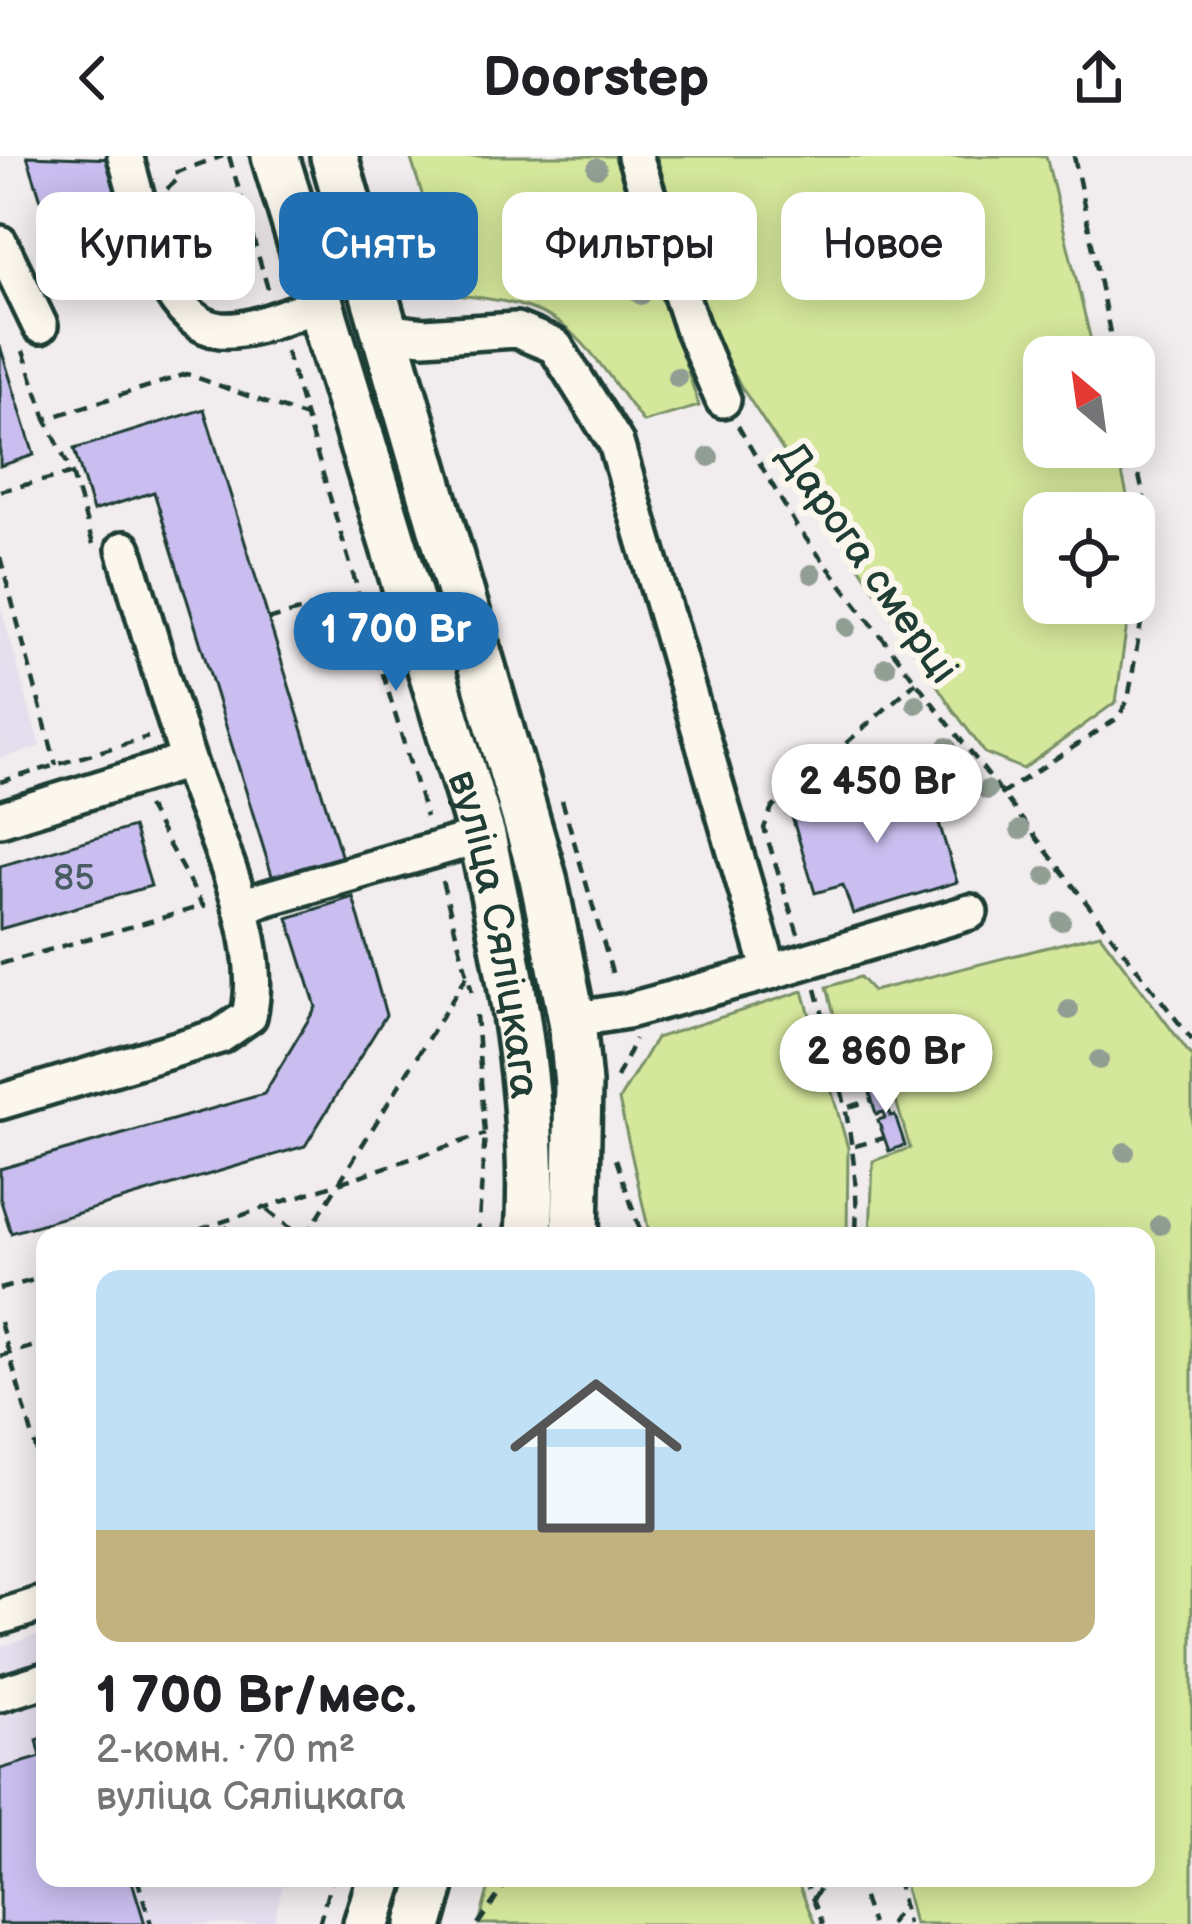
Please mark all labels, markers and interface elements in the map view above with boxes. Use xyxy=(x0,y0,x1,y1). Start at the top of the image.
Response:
icon: back xyxy=(60,45,126,111)
icon: share xyxy=(1066,45,1132,111)
text: Doorstep xyxy=(483,46,709,111)
chip: Купить xyxy=(36,192,255,300)
chip: Снять xyxy=(279,192,478,300)
chip: Фильтры xyxy=(502,192,757,300)
chip: Новое xyxy=(781,192,985,300)
north arrow xyxy=(1023,336,1155,468)
map controls xyxy=(1023,336,1155,624)
street label: Дарога смерці xyxy=(765,433,969,694)
button: locate xyxy=(1023,492,1155,624)
pin: 1 700 Br xyxy=(272,592,520,694)
text: 1 700 Br xyxy=(321,607,471,654)
pin: 2 450 Br xyxy=(753,744,1001,846)
text: 2 450 Br xyxy=(798,759,956,806)
street label: вуліца Сяліцкага xyxy=(435,765,549,1101)
house number: 85 xyxy=(53,857,95,900)
pin: 2 860 Br xyxy=(762,1014,1010,1116)
text: 2 860 Br xyxy=(807,1029,965,1076)
icon: home xyxy=(488,1348,704,1564)
text: 1 700 Br/мес. xyxy=(96,1666,417,1727)
text: 2-комн. · 70 m² xyxy=(96,1727,355,1774)
text: вуліца Сяліцкага xyxy=(96,1774,406,1821)

